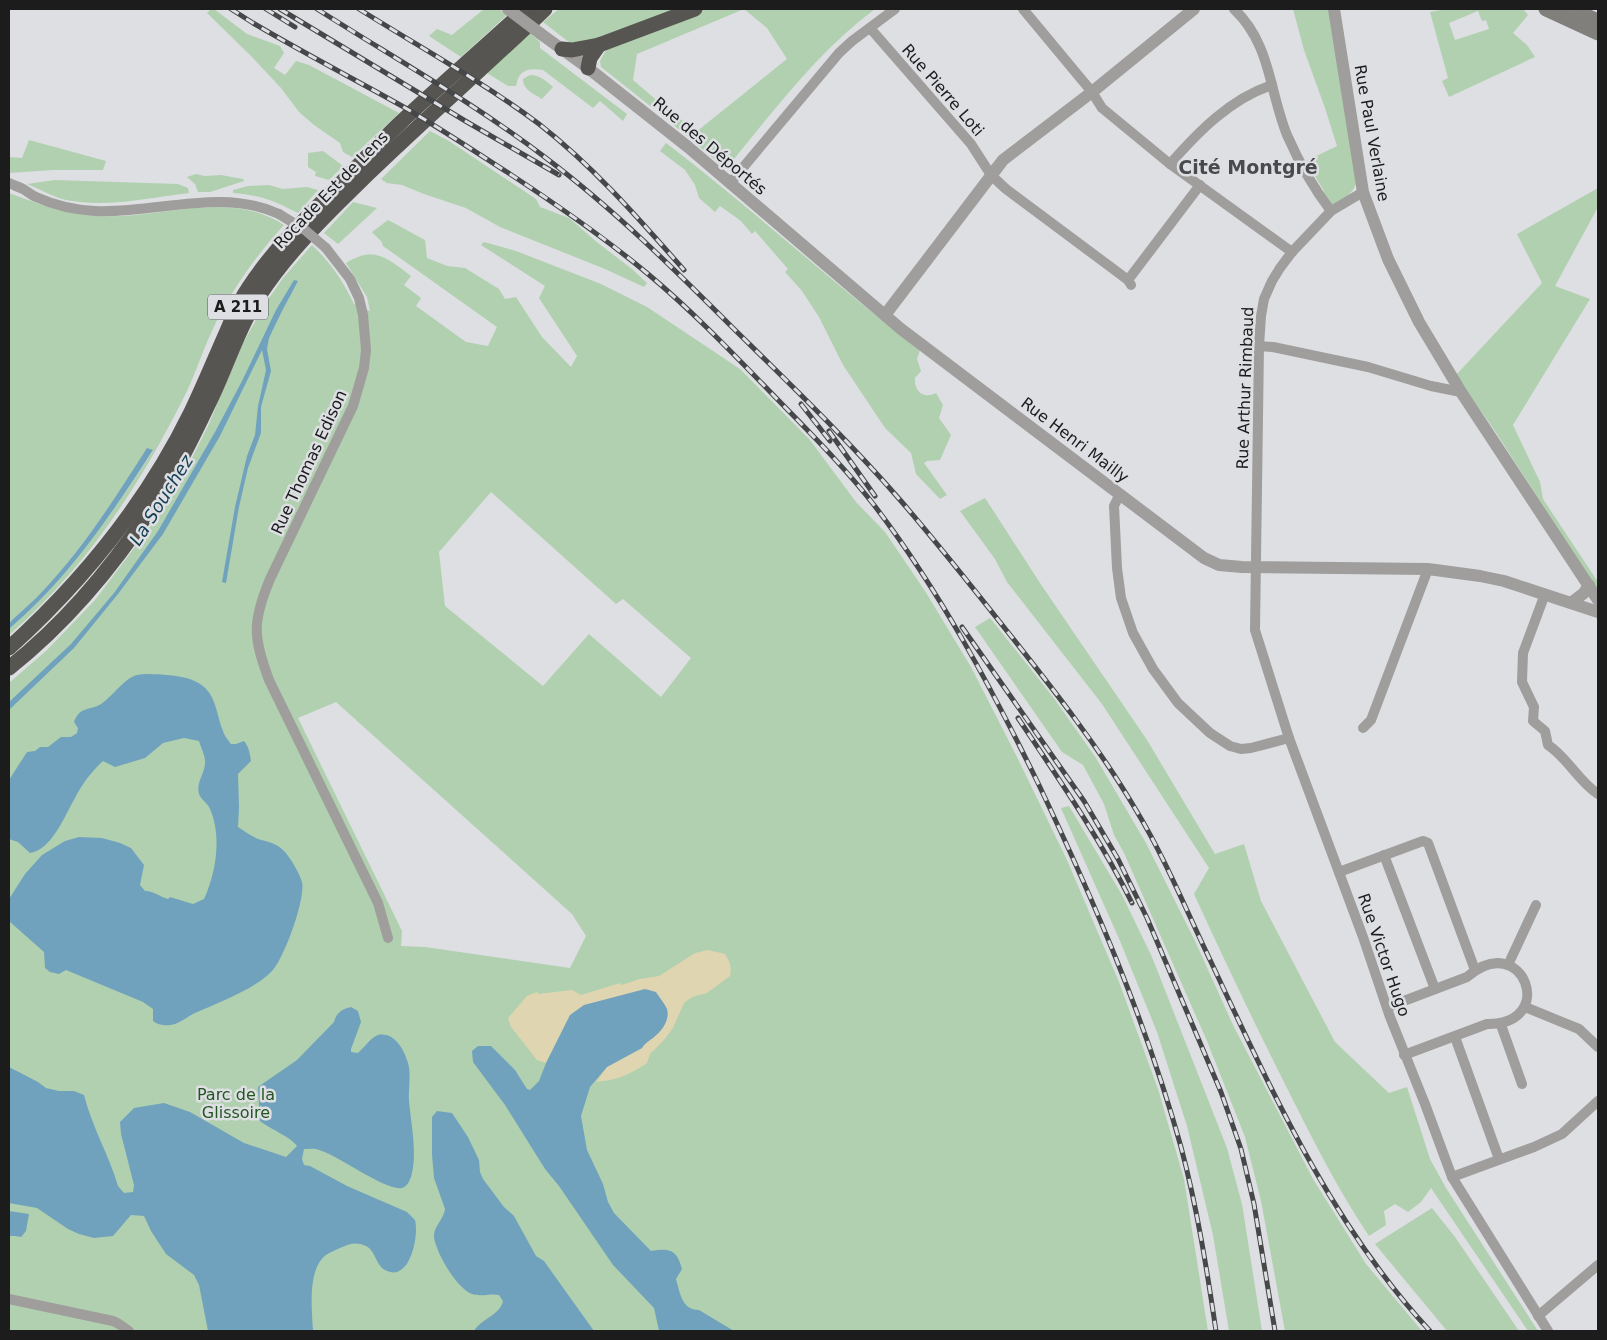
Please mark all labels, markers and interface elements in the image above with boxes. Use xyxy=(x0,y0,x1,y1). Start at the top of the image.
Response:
street label: Rue Pierre Loti xyxy=(898,40,988,140)
street label: Rue Paul Verlaine xyxy=(1351,63,1393,203)
street label: Rue des Déportés xyxy=(649,93,771,199)
street label: Rocade Est de Lens xyxy=(270,127,392,253)
district label: Cité Montgré xyxy=(1178,156,1318,178)
road number: A 211 xyxy=(208,294,268,320)
street label: Rue Arthur Rimbaud xyxy=(1233,306,1257,470)
street label: Rue Thomas Edison xyxy=(267,387,351,537)
street label: Rue Henri Mailly xyxy=(1017,393,1133,487)
water label: La Souchez xyxy=(125,451,197,549)
street label: Rue Victor Hugo xyxy=(1354,891,1414,1019)
park label: Parc de la Glissoire xyxy=(197,1085,275,1122)

